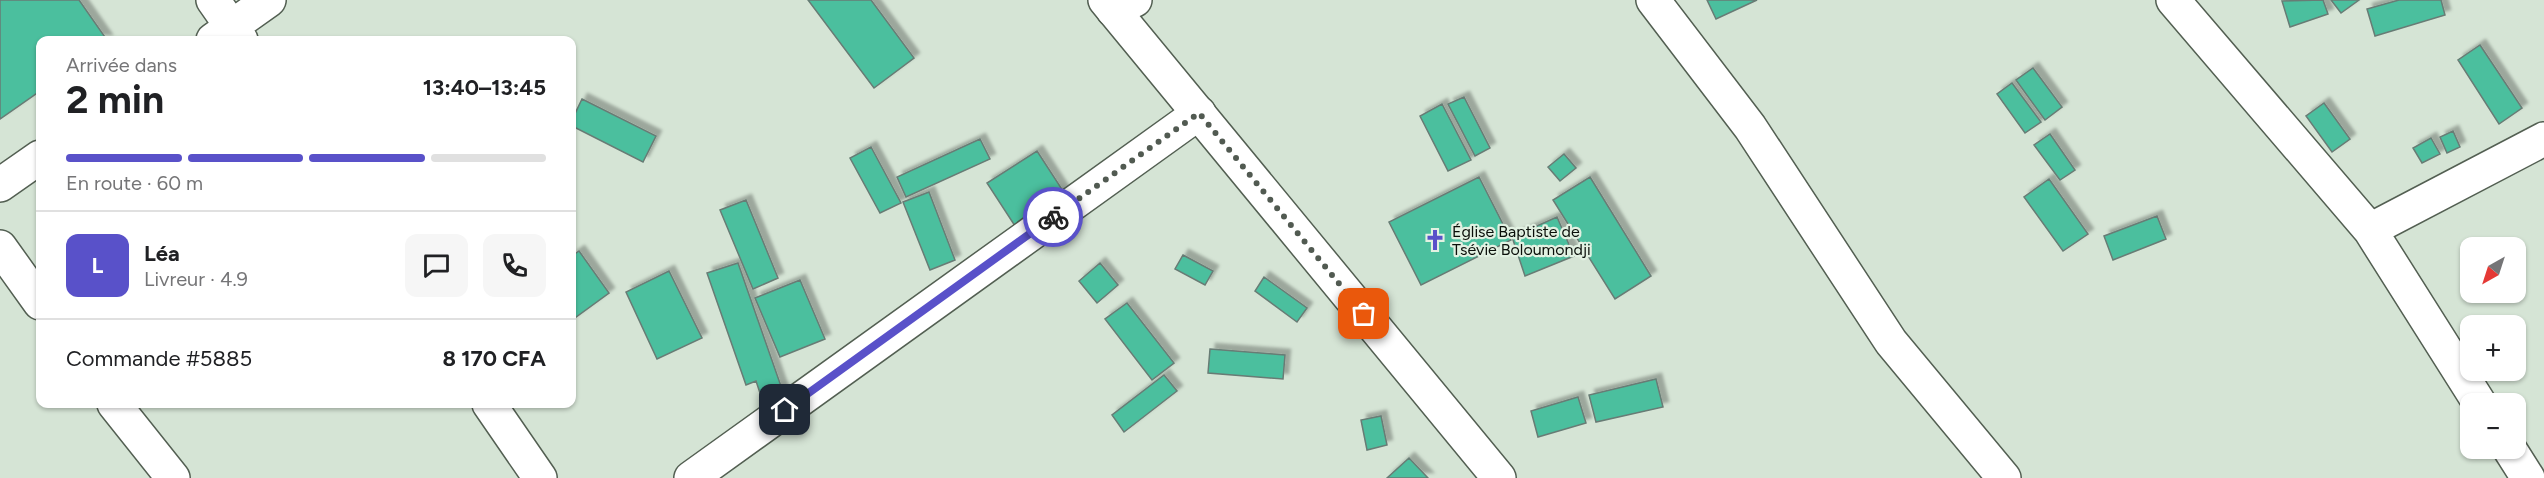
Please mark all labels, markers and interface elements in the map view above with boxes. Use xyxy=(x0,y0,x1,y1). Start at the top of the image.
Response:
text: Arrivée dans xyxy=(66,53,177,77)
text: 13:40–13:45 xyxy=(423,74,546,101)
text: 2 min xyxy=(66,76,164,123)
text: En route · 60 m xyxy=(66,171,203,195)
courier xyxy=(1023,187,1083,247)
icon: bike xyxy=(1037,201,1070,234)
place label: Église Baptiste de Tsévie Boloumondji xyxy=(1452,222,1591,259)
church icon: Église Baptiste de Tsévie Boloumondji xyxy=(1423,228,1447,252)
button: chat xyxy=(405,234,468,297)
button: phone xyxy=(483,234,546,297)
north arrow xyxy=(2460,237,2526,303)
map controls xyxy=(2460,237,2526,459)
text: Léa xyxy=(144,240,180,267)
text: L xyxy=(92,252,103,279)
text: Livreur · 4.9 xyxy=(144,267,248,291)
pin xyxy=(1338,288,1389,339)
icon: bag xyxy=(1347,297,1380,330)
button: + xyxy=(2460,315,2526,381)
text: Commande #5885 xyxy=(66,345,252,372)
text: 8 170 CFA xyxy=(442,345,546,372)
pin xyxy=(759,384,810,435)
icon: home xyxy=(768,393,801,426)
button: − xyxy=(2460,393,2526,459)

